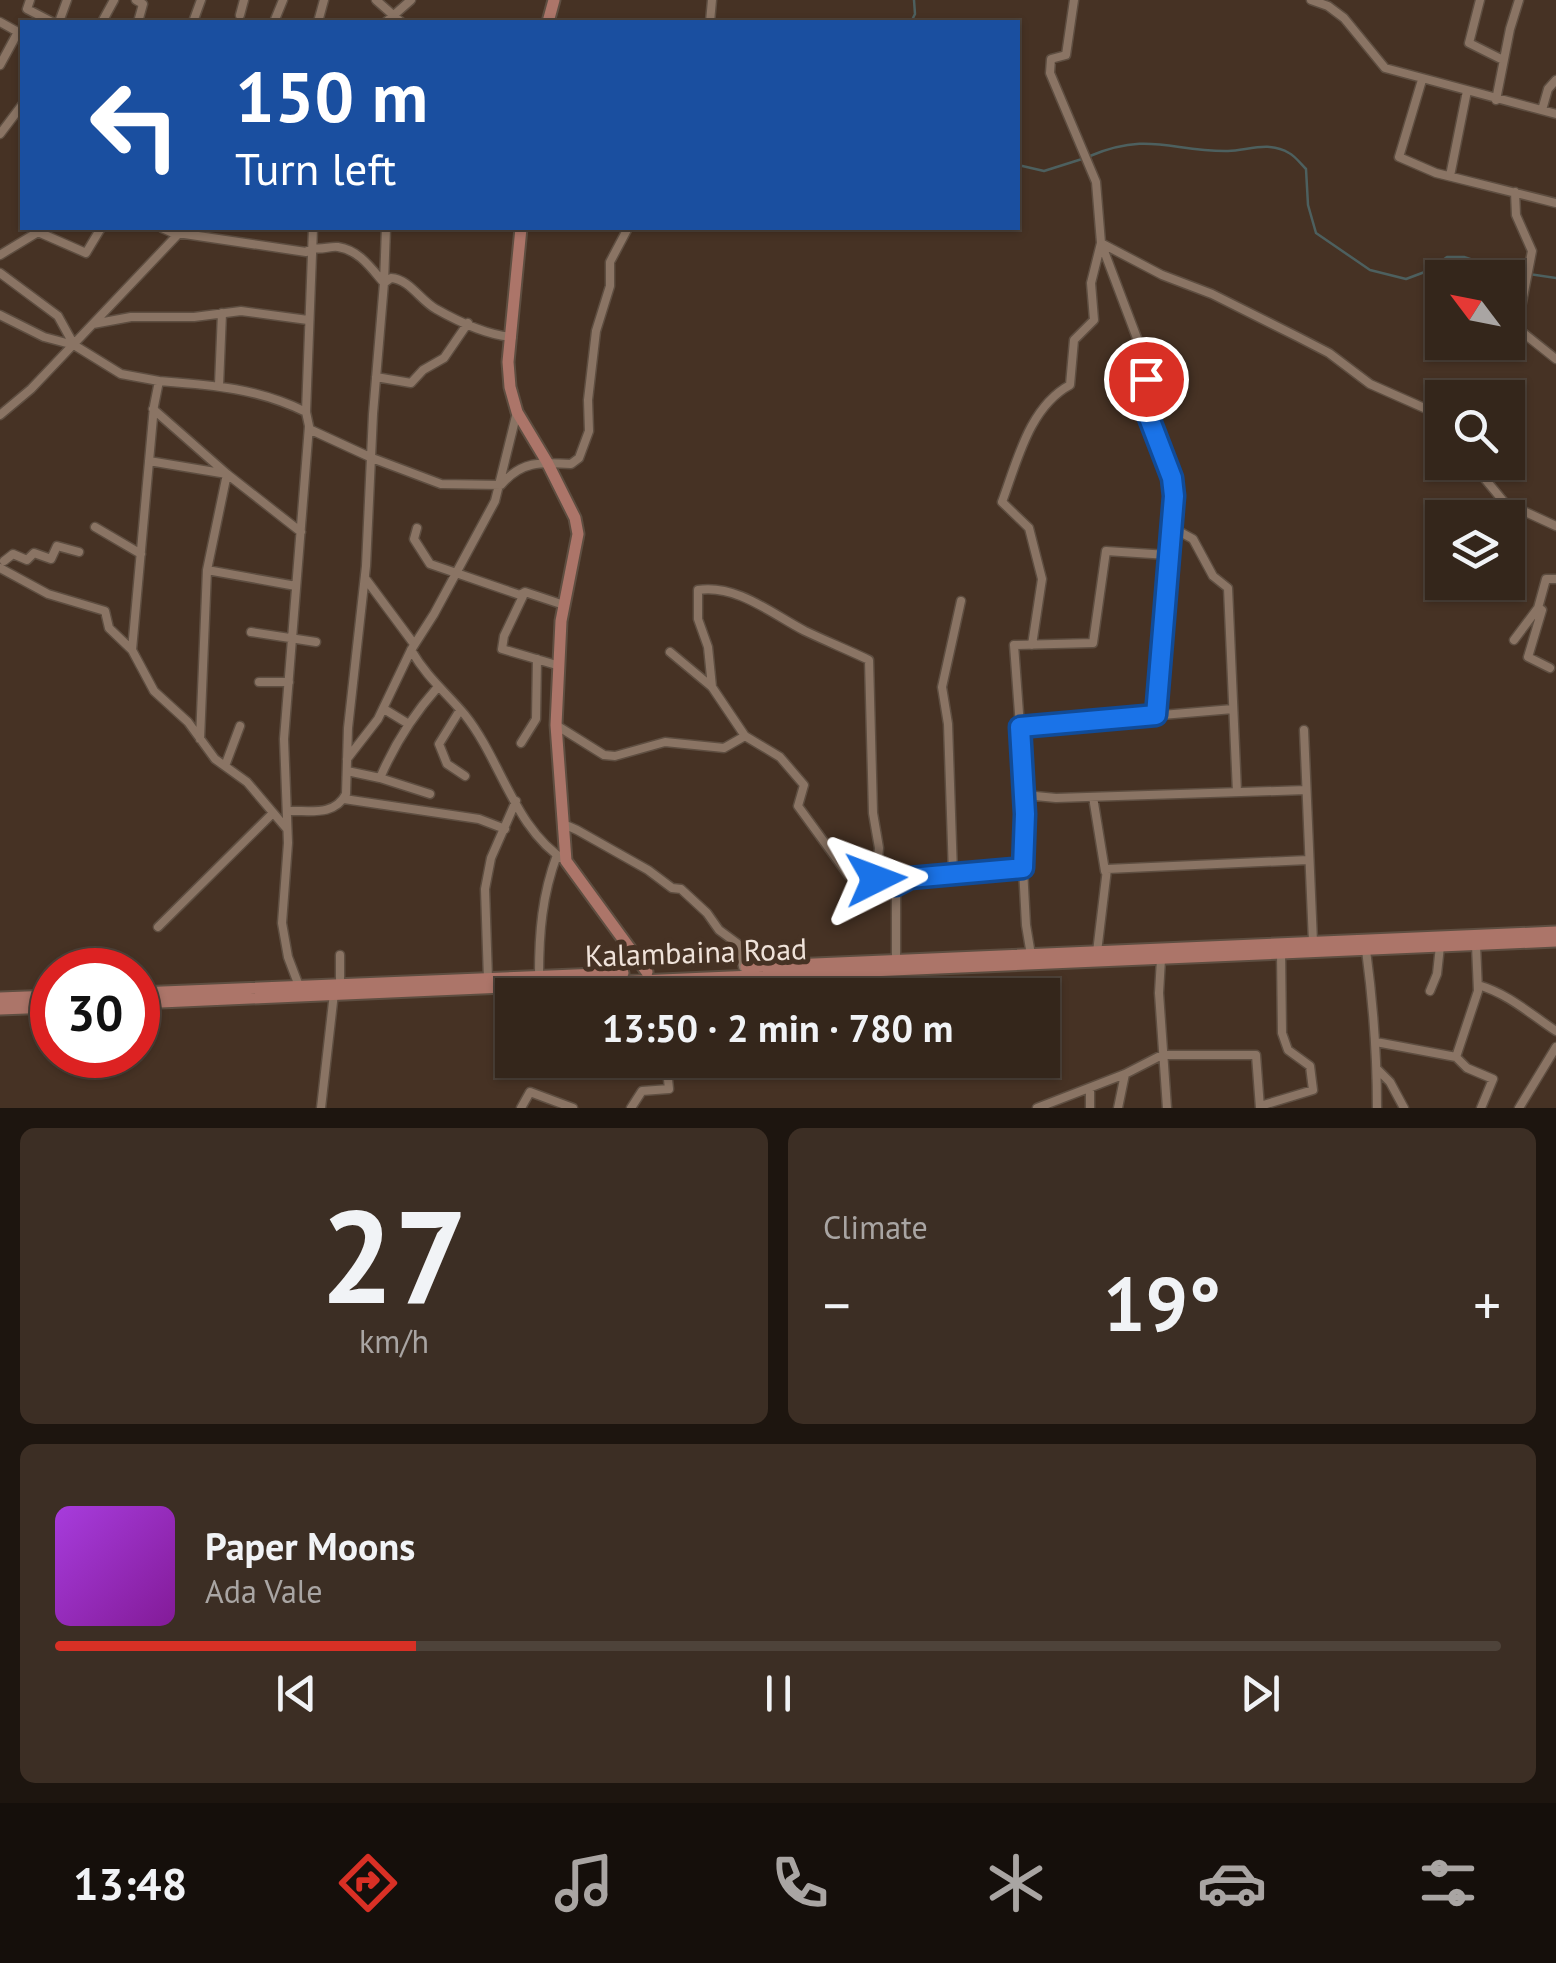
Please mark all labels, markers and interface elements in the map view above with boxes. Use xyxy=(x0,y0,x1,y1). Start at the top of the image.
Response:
text: 150 m xyxy=(235,51,428,141)
icon: left xyxy=(70,60,200,190)
text: Turn left xyxy=(235,139,396,197)
north arrow xyxy=(1425,260,1525,360)
map controls xyxy=(1425,260,1525,600)
pin xyxy=(1104,337,1189,422)
icon: arrive xyxy=(1119,352,1174,407)
button: search xyxy=(1425,380,1525,480)
button: layers xyxy=(1425,500,1525,600)
position arrow xyxy=(824,827,928,931)
street label: Kalambaina Road xyxy=(584,928,808,975)
speed limit sign: 30 xyxy=(30,948,160,1078)
text: 13:50 · 2 min · 780 m xyxy=(602,1003,953,1052)
text: 27 xyxy=(320,1171,468,1339)
text: Climate xyxy=(823,1206,928,1248)
text: 19° xyxy=(1103,1255,1221,1352)
text: − xyxy=(823,1269,851,1340)
text: + xyxy=(1473,1269,1501,1340)
text: km/h xyxy=(359,1320,429,1362)
text: Paper Moons xyxy=(205,1521,415,1570)
text: Ada Vale xyxy=(205,1570,322,1612)
icon: previous xyxy=(269,1666,324,1721)
icon: pause xyxy=(751,1666,806,1721)
icon: next xyxy=(1233,1666,1288,1721)
icon: directions xyxy=(333,1848,403,1918)
icon: music xyxy=(549,1848,619,1918)
icon: phone xyxy=(765,1848,835,1918)
icon: climate xyxy=(981,1848,1051,1918)
icon: car xyxy=(1197,1848,1267,1918)
icon: filters xyxy=(1413,1848,1483,1918)
text: 13:48 xyxy=(73,1854,187,1912)

